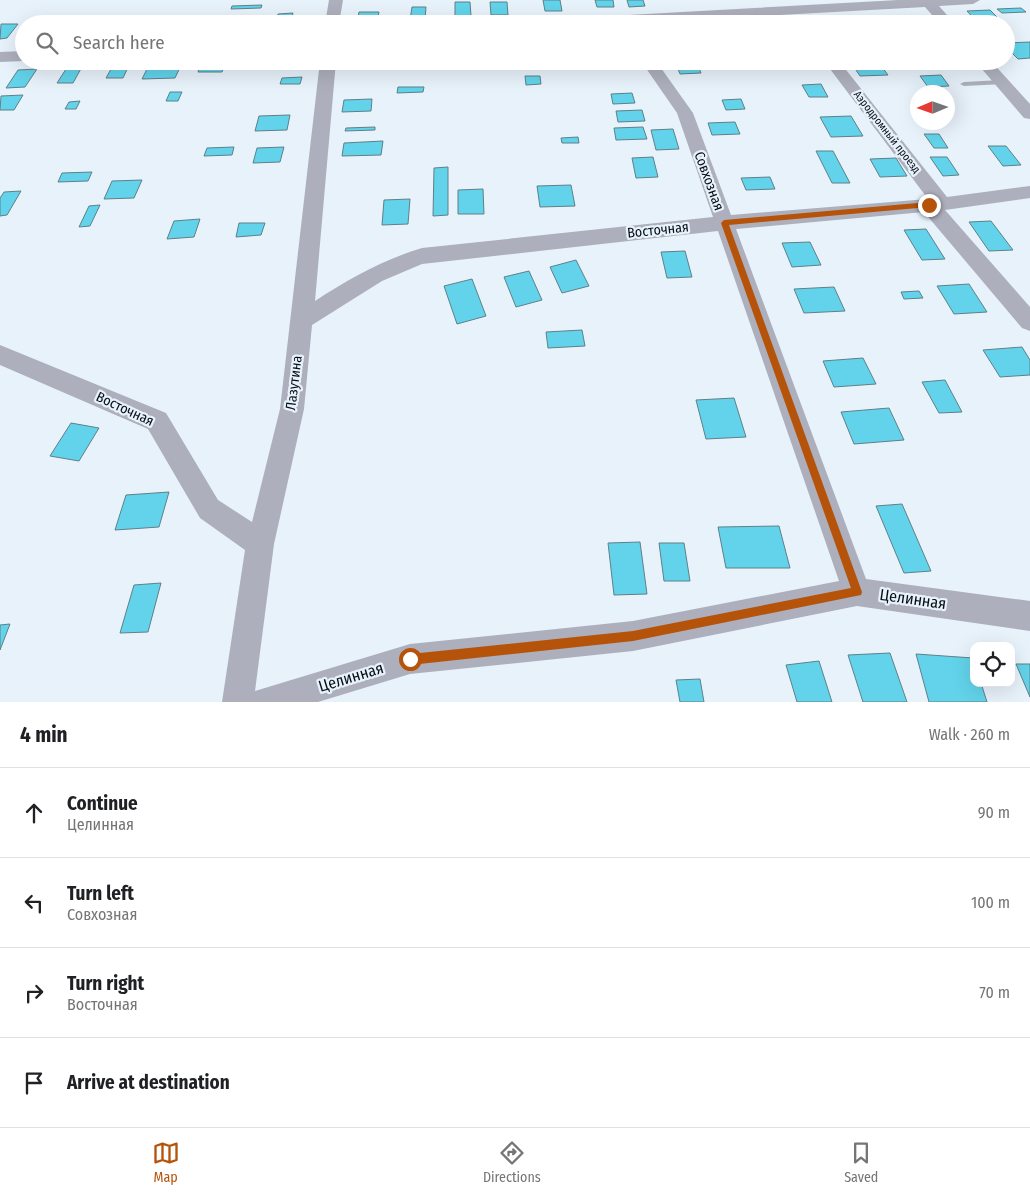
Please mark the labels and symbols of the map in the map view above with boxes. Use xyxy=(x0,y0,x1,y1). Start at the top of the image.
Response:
north arrow xyxy=(910,85,955,130)
street label: Аэродромный проезд xyxy=(851,88,923,176)
street label: Совхозная xyxy=(690,149,728,213)
route end xyxy=(918,194,941,217)
street label: Восточная xyxy=(626,218,690,242)
street label: Лазутина xyxy=(282,355,306,411)
street label: Восточная xyxy=(93,388,157,430)
street label: Целинная xyxy=(878,585,948,613)
route start xyxy=(399,648,422,671)
street label: Целинная xyxy=(316,658,386,696)

